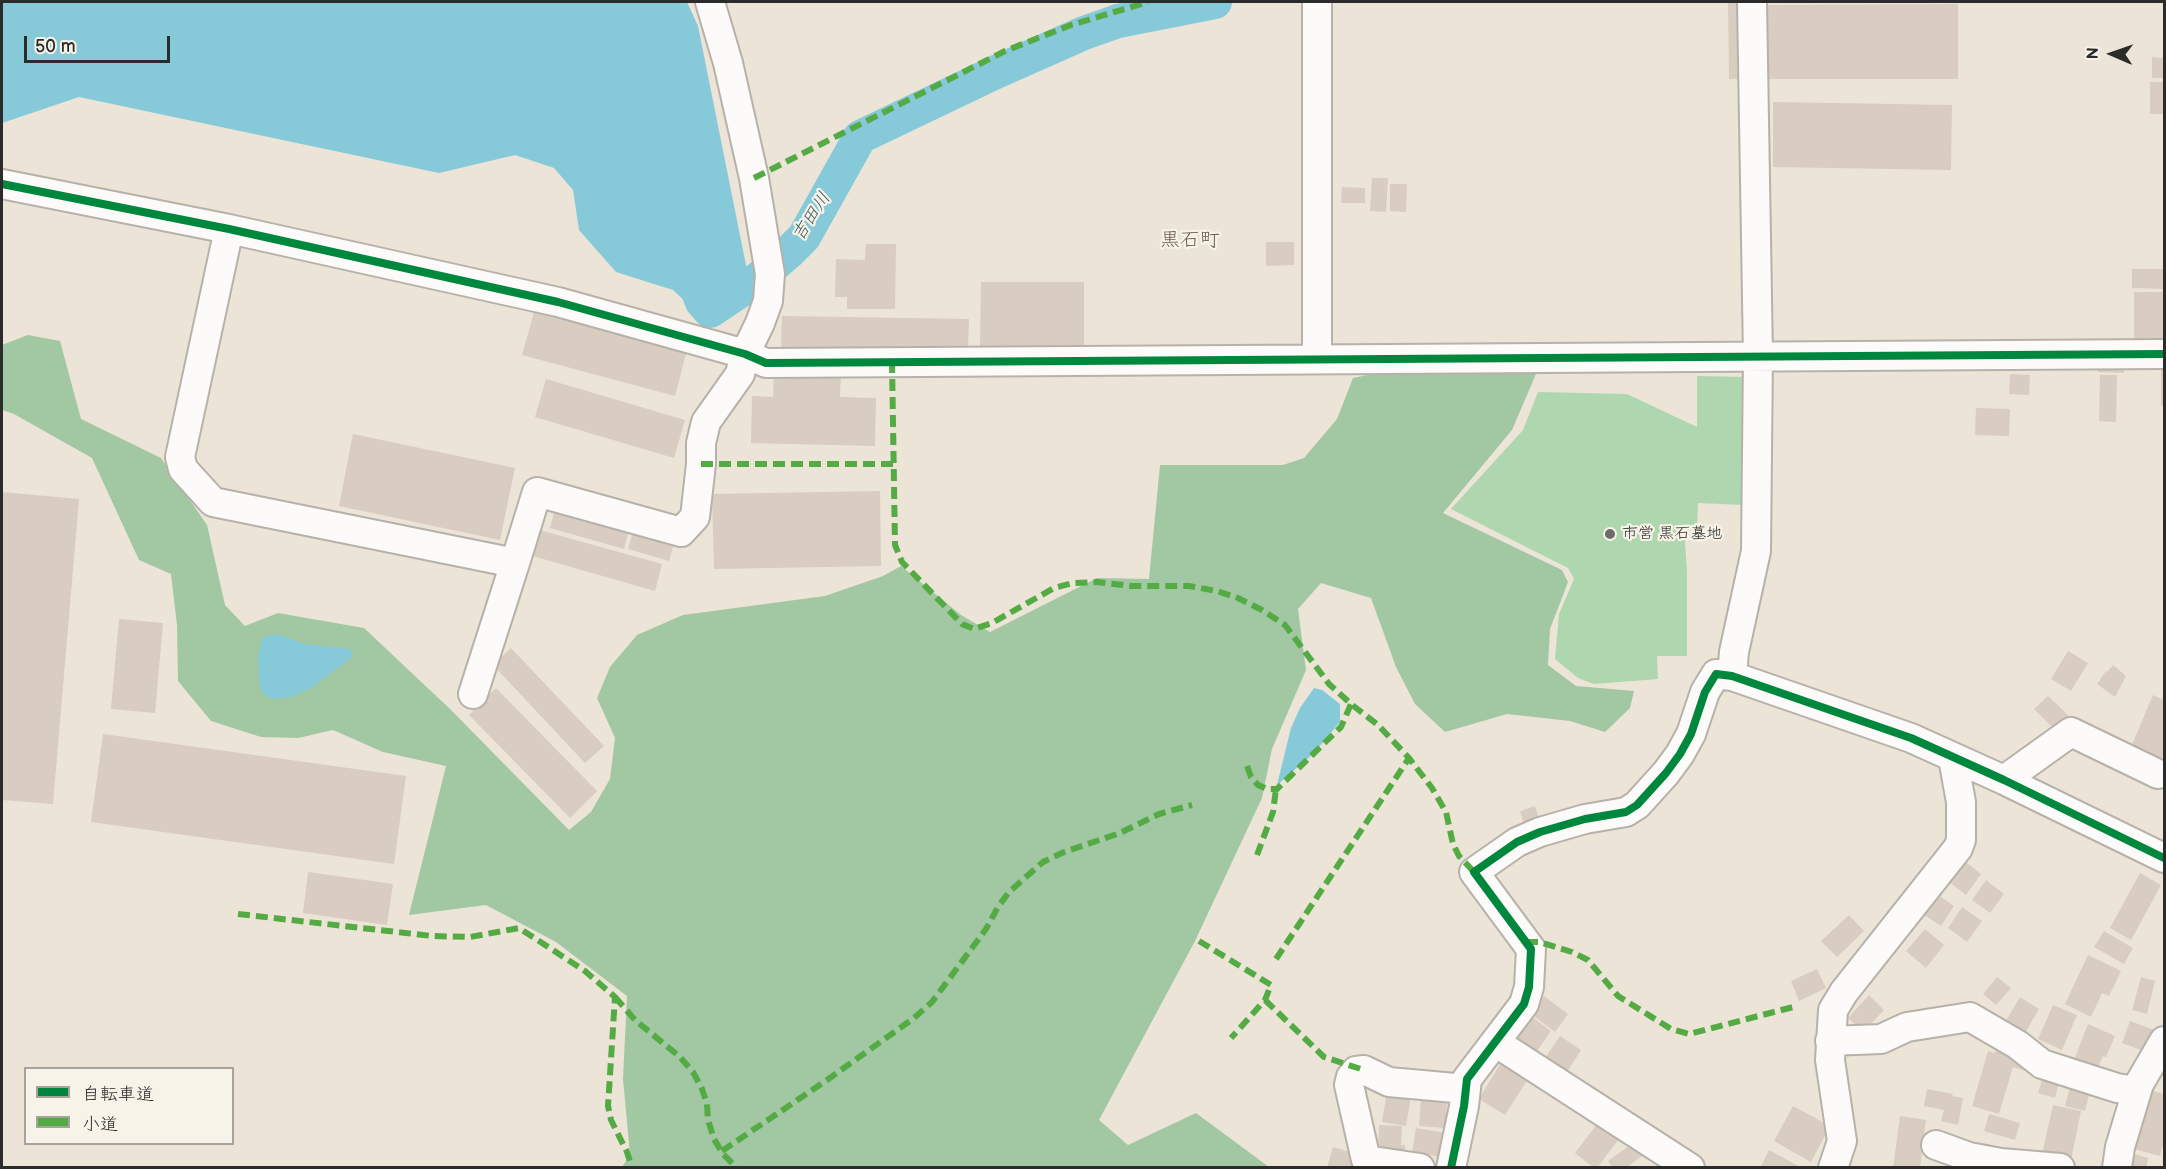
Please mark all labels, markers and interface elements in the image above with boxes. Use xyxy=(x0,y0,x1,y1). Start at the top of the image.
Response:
scale bar xyxy=(27,24,172,62)
north arrow xyxy=(2082,24,2142,84)
text: 50 m xyxy=(35,36,76,57)
text: N xyxy=(2084,47,2103,60)
water label: 吉田川 xyxy=(788,188,836,246)
district label: 黒石町 xyxy=(1160,229,1220,253)
place label: 市営 黒石墓地 xyxy=(1622,524,1722,544)
marker: 市営 黒石墓地 xyxy=(1603,527,1617,541)
legend xyxy=(24,1067,234,1145)
text: 自転車道 xyxy=(82,1084,154,1105)
text: 小道 xyxy=(82,1114,118,1135)

